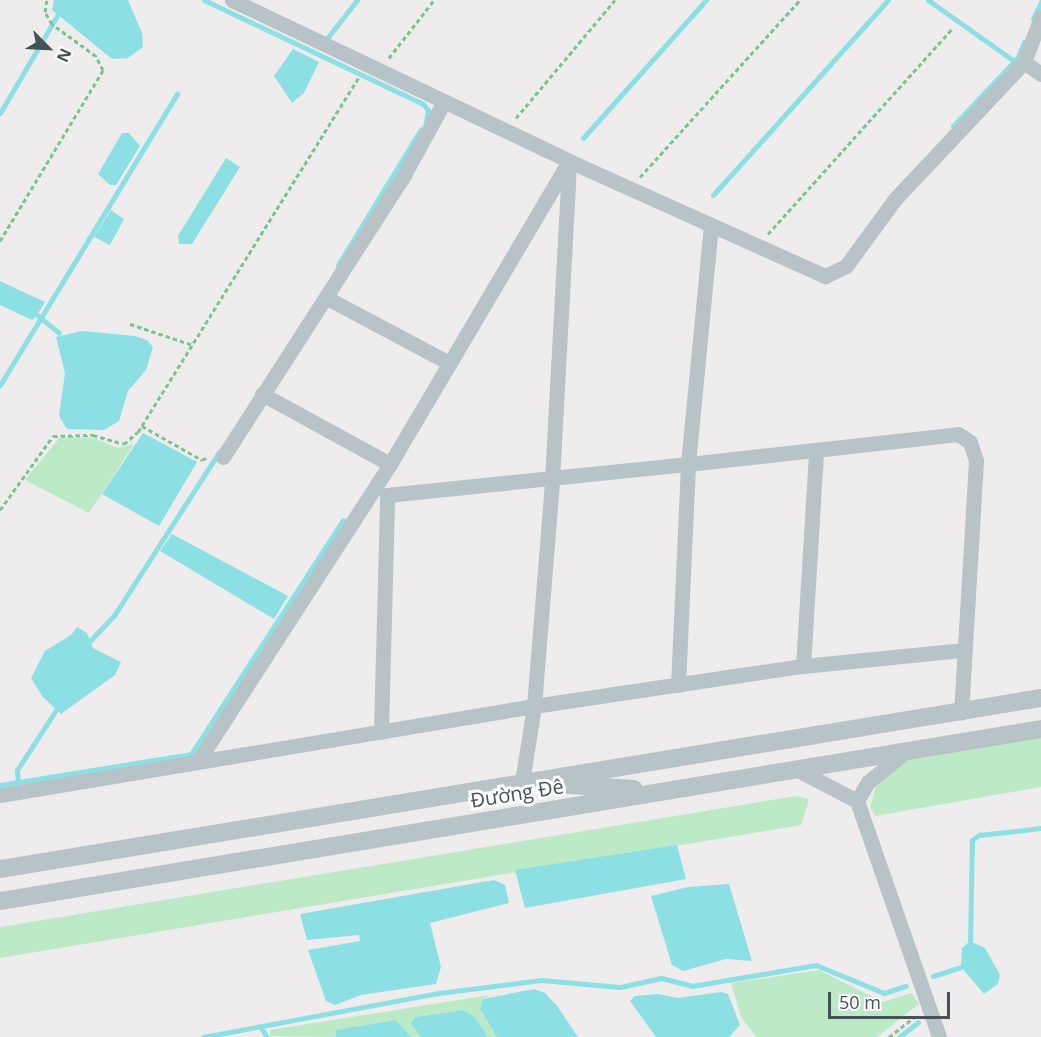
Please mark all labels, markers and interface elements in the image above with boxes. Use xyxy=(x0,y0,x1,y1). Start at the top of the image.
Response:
north arrow xyxy=(18,18,78,78)
text: N xyxy=(52,45,77,66)
street label: Đường Đê xyxy=(469,774,565,812)
scale bar xyxy=(831,980,952,1018)
text: 50 m xyxy=(839,990,881,1014)

